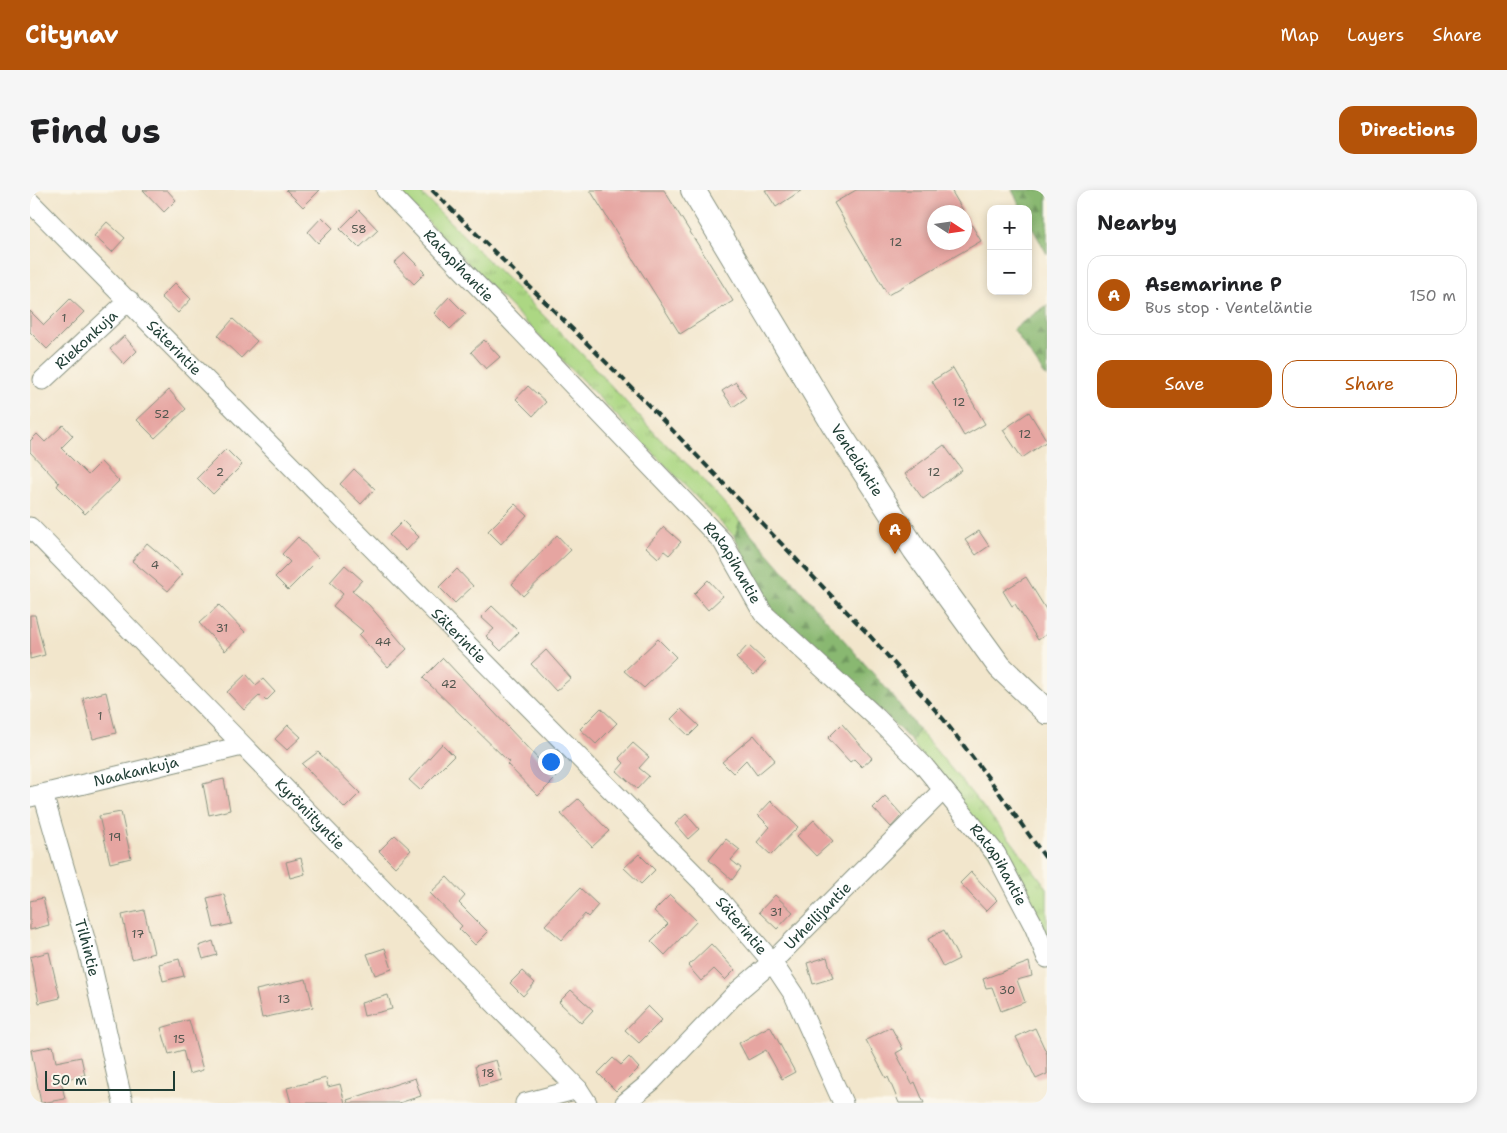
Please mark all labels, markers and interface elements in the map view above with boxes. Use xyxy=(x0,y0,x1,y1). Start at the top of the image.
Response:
text: Citynav xyxy=(25,19,119,51)
text: Map xyxy=(1281,23,1319,47)
text: Layers xyxy=(1347,23,1404,47)
text: Share xyxy=(1432,23,1482,47)
button: Directions xyxy=(1339,106,1477,154)
text: Find us xyxy=(30,107,161,154)
north arrow xyxy=(927,205,972,250)
map controls xyxy=(987,205,1032,295)
button: + xyxy=(987,205,1032,250)
text: Nearby xyxy=(1097,209,1177,237)
house number: 58 xyxy=(351,221,367,237)
street label: Ratapihantie xyxy=(419,225,498,306)
house number: 12 xyxy=(890,234,902,250)
button: − xyxy=(987,250,1032,295)
text: Asemarinne P xyxy=(1145,272,1282,297)
text: A xyxy=(1108,285,1120,306)
text: 150 m xyxy=(1409,285,1456,306)
text: Bus stop · Venteläntie xyxy=(1145,297,1313,318)
street label: Riekonkuja xyxy=(50,305,122,374)
house number: 1 xyxy=(61,310,67,326)
street label: Säterintie xyxy=(142,316,206,380)
button: Save xyxy=(1097,360,1272,408)
button: Share xyxy=(1282,360,1457,408)
house number: 12 xyxy=(953,394,965,410)
house number: 52 xyxy=(154,406,170,422)
street label: Venteläntie xyxy=(826,420,888,500)
house number: 12 xyxy=(1019,426,1031,442)
house number: 2 xyxy=(216,464,224,480)
house number: 12 xyxy=(928,464,940,480)
pin: A xyxy=(879,513,911,554)
street label: Ratapihantie xyxy=(699,518,766,607)
house number: 4 xyxy=(151,557,159,573)
street label: Säterintie xyxy=(427,604,491,668)
house number: 31 xyxy=(216,620,228,636)
house number: 44 xyxy=(375,634,391,650)
house number: 42 xyxy=(441,676,457,692)
house number: 1 xyxy=(97,708,103,724)
your location xyxy=(538,749,564,775)
street label: Naakankuja xyxy=(91,751,181,791)
street label: Kyröniityntie xyxy=(270,774,349,854)
street label: Ratapihantie xyxy=(965,820,1031,909)
house number: 19 xyxy=(109,829,121,845)
street label: Urheilijantie xyxy=(780,878,856,954)
street label: Säterintie xyxy=(711,892,772,959)
house number: 31 xyxy=(770,904,782,920)
street label: Tilhintie xyxy=(70,917,104,978)
house number: 17 xyxy=(132,926,144,942)
house number: 30 xyxy=(999,982,1015,998)
house number: 13 xyxy=(278,991,290,1007)
house number: 15 xyxy=(173,1031,185,1047)
house number: 18 xyxy=(481,1065,495,1081)
scale bar xyxy=(45,1068,175,1091)
text: 50 m xyxy=(52,1071,87,1089)

